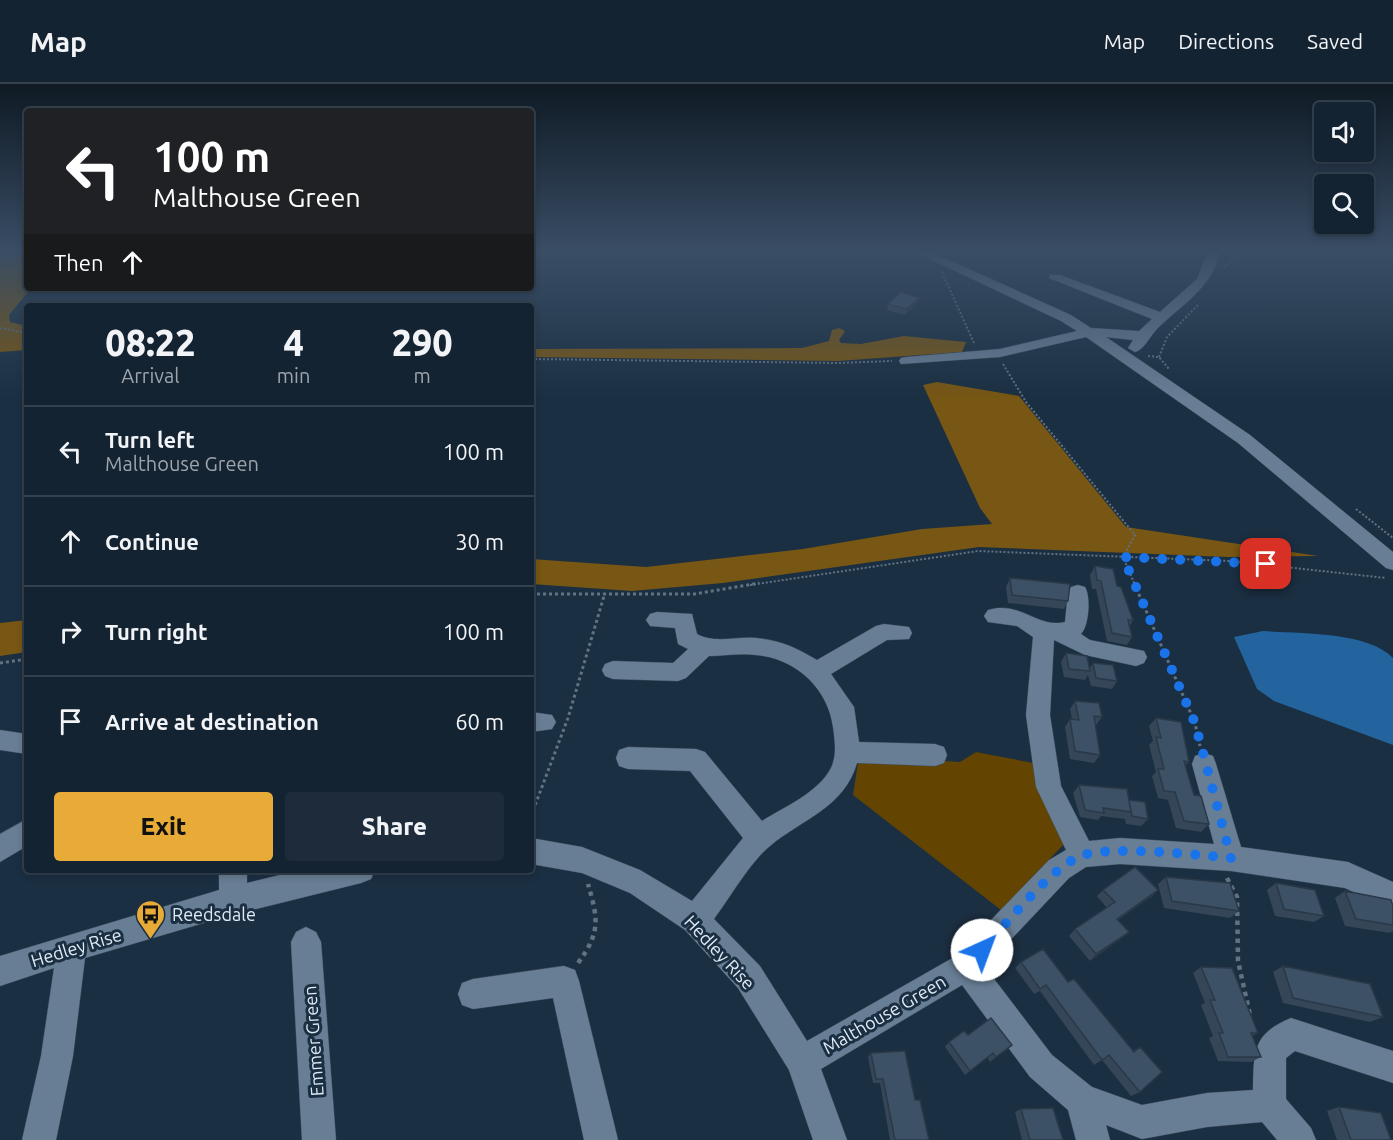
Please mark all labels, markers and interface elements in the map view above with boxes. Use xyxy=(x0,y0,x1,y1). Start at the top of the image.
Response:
text: Map xyxy=(30,26,87,57)
text: Map xyxy=(1104,29,1145,53)
text: Directions xyxy=(1178,29,1274,53)
text: Saved xyxy=(1307,29,1363,53)
map controls xyxy=(1314,102,1374,234)
button: sound xyxy=(1314,102,1374,162)
icon: left xyxy=(54,132,132,210)
text: 100 m xyxy=(153,133,270,180)
button: search xyxy=(1314,174,1374,234)
text: Malthouse Green xyxy=(153,182,361,212)
icon: ahead xyxy=(116,246,149,279)
text: Then xyxy=(54,250,104,275)
text: 08:22 xyxy=(105,322,195,363)
text: 4 xyxy=(283,322,304,363)
text: 290 xyxy=(392,322,453,363)
text: Arrival xyxy=(121,364,180,387)
text: min xyxy=(277,364,310,387)
text: m xyxy=(414,364,431,387)
text: Turn left xyxy=(105,427,195,452)
icon: left xyxy=(54,435,87,468)
text: 100 m xyxy=(443,439,504,464)
text: Malthouse Green xyxy=(105,452,259,475)
icon: ahead xyxy=(54,525,87,558)
text: Continue xyxy=(105,529,199,554)
text: 30 m xyxy=(455,529,504,554)
pin xyxy=(1240,538,1291,589)
icon: arrive xyxy=(1249,547,1282,580)
icon: right xyxy=(54,615,87,648)
text: Turn right xyxy=(105,619,207,644)
text: 100 m xyxy=(443,619,504,644)
icon: arrive xyxy=(54,705,87,738)
text: Arrive at destination xyxy=(105,709,319,734)
text: 60 m xyxy=(455,709,504,734)
button: Exit xyxy=(54,792,273,861)
button: Share xyxy=(285,792,504,861)
bus stop icon: Reedsdale xyxy=(135,898,167,940)
place label: Reedsdale xyxy=(172,904,256,924)
street label: Hedley Rise xyxy=(681,911,759,993)
position arrow xyxy=(950,918,1014,982)
street label: Hedley Rise xyxy=(28,924,124,970)
street label: Malthouse Green xyxy=(819,971,949,1057)
street label: Emmer Green xyxy=(299,985,327,1097)

